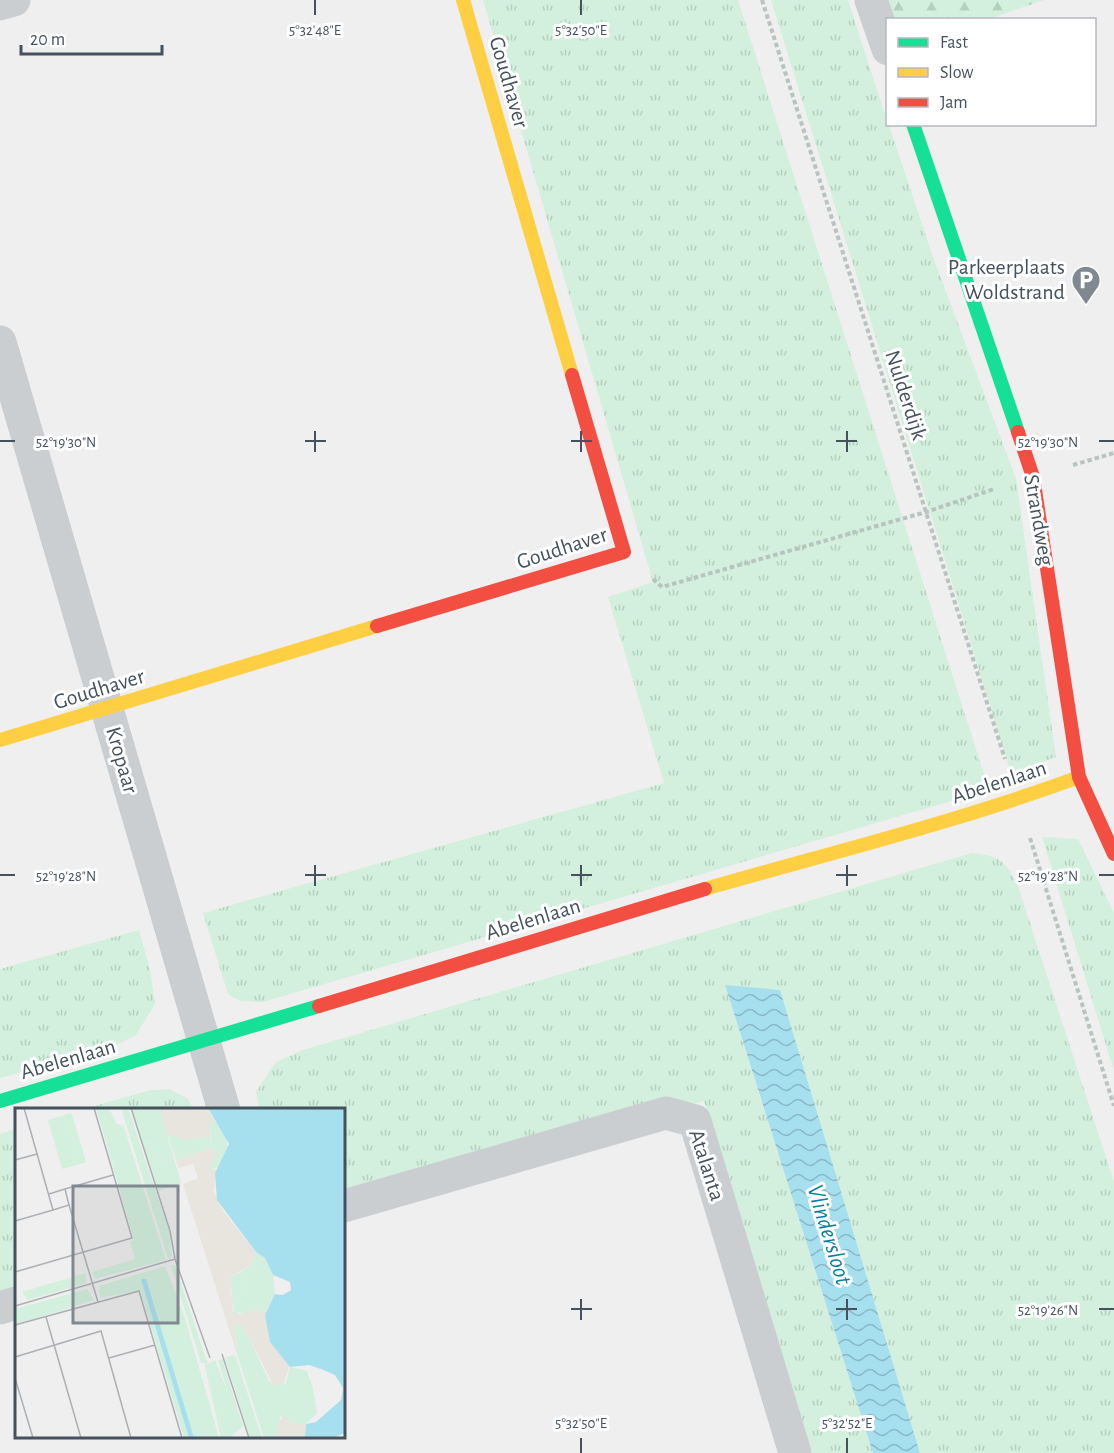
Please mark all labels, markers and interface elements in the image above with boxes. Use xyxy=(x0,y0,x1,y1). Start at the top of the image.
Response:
scale bar xyxy=(21,18,162,56)
legend xyxy=(886,18,1096,126)
text: 5°32'48"E xyxy=(289,23,341,38)
text: 5°32'50"E xyxy=(555,23,607,38)
text: 20 m xyxy=(30,31,65,49)
street label: Goudhaver xyxy=(486,34,532,130)
text: Fast xyxy=(940,34,968,52)
text: Slow xyxy=(940,64,973,82)
text: Jam xyxy=(940,94,968,112)
place label: Parkeerplaats Woldstrand xyxy=(948,256,1065,303)
parking icon: Parkeerplaats Woldstrand xyxy=(1070,264,1102,306)
street label: Nulderdijk xyxy=(881,348,931,442)
text: 52°19'30"N xyxy=(36,435,96,450)
text: 52°19'30"N xyxy=(1018,435,1078,450)
street label: Strandweg xyxy=(1020,473,1058,568)
street label: Goudhaver xyxy=(514,523,610,573)
street label: Goudhaver xyxy=(51,665,147,713)
street label: Kropaar xyxy=(102,724,142,796)
street label: Abelenlaan xyxy=(949,756,1049,808)
text: 52°19'28"N xyxy=(36,869,96,884)
text: 52°19'28"N xyxy=(1018,869,1078,884)
street label: Abelenlaan xyxy=(483,894,583,944)
street label: Abelenlaan xyxy=(18,1035,118,1083)
inset map xyxy=(15,1108,345,1438)
street label: Atalanta xyxy=(685,1127,729,1203)
water label: Vlindersloot xyxy=(802,1182,856,1288)
text: 52°19'26"N xyxy=(1018,1303,1078,1318)
text: 5°32'50"E xyxy=(555,1416,607,1431)
text: 5°32'52"E xyxy=(822,1416,872,1431)

